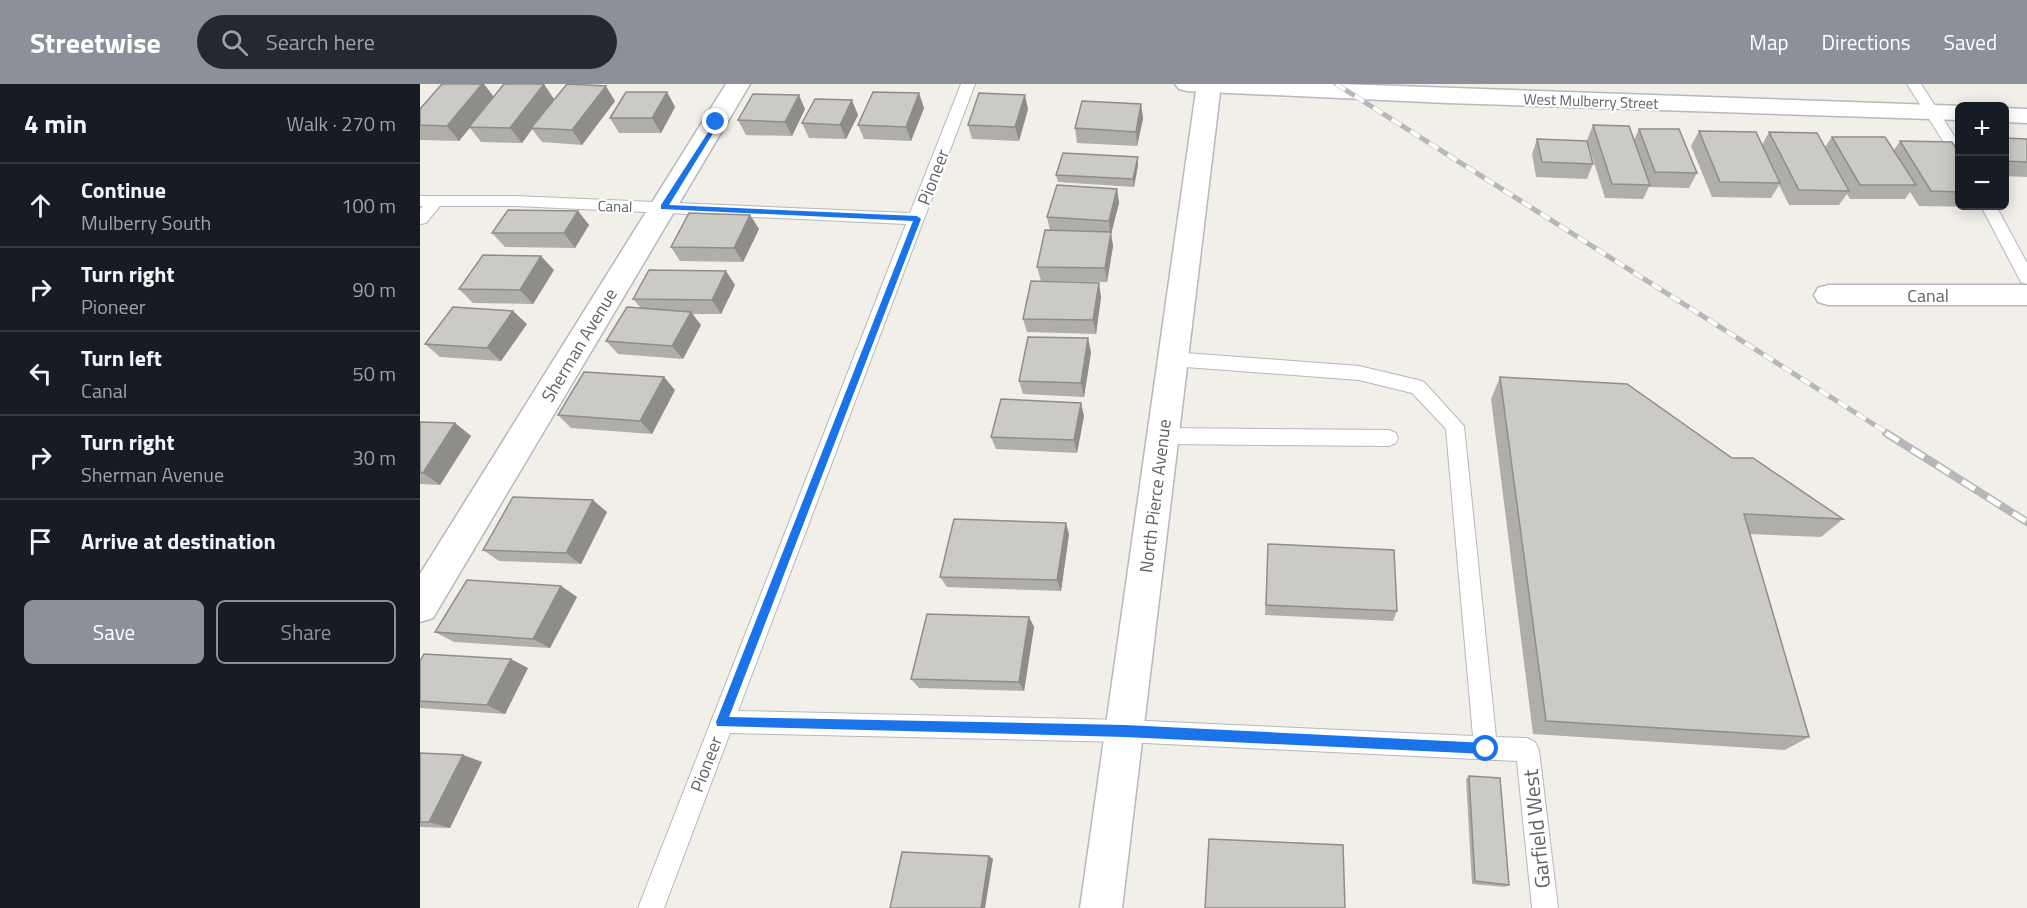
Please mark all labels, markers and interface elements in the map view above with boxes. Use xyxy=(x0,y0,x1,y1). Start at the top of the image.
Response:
search box xyxy=(197,15,617,69)
text: Streetwise xyxy=(30,21,161,64)
text: Search here xyxy=(266,25,375,59)
icon: search xyxy=(218,26,251,59)
text: Map xyxy=(1749,26,1789,58)
text: Directions xyxy=(1822,26,1911,58)
text: Saved xyxy=(1944,26,1997,58)
street label: West Mulberry Street xyxy=(1523,87,1660,115)
map controls xyxy=(1955,102,2009,210)
button: + xyxy=(1955,102,2009,156)
text: 4 min xyxy=(24,104,87,143)
text: Walk · 270 m xyxy=(287,108,396,139)
route end xyxy=(702,108,728,134)
street label: Pioneer xyxy=(910,145,956,209)
button: − xyxy=(1955,156,2009,210)
text: Continue xyxy=(81,173,166,207)
icon: ahead xyxy=(24,189,57,222)
text: 100 m xyxy=(341,190,396,221)
street label: Canal xyxy=(597,194,633,218)
text: Mulberry South xyxy=(81,207,211,238)
text: Turn right xyxy=(81,257,175,291)
icon: right xyxy=(24,273,57,306)
text: 90 m xyxy=(352,274,396,305)
street label: Canal xyxy=(1907,282,1949,309)
street label: Sherman Avenue xyxy=(534,283,624,407)
text: Pioneer xyxy=(81,291,146,322)
text: Turn left xyxy=(81,341,162,375)
icon: left xyxy=(24,357,57,390)
text: 50 m xyxy=(352,358,396,389)
text: Canal xyxy=(81,375,127,406)
street label: North Pierce Avenue xyxy=(1132,418,1178,574)
text: Turn right xyxy=(81,425,175,459)
icon: right xyxy=(24,441,57,474)
text: 30 m xyxy=(352,442,396,473)
text: Sherman Avenue xyxy=(81,459,224,490)
text: Arrive at destination xyxy=(81,524,276,558)
icon: arrive xyxy=(24,525,57,558)
button: Save xyxy=(24,600,204,664)
button: Share xyxy=(216,600,396,664)
street label: Pioneer xyxy=(683,732,729,796)
route start xyxy=(1472,735,1498,761)
street label: Garfield West xyxy=(1514,767,1558,890)

